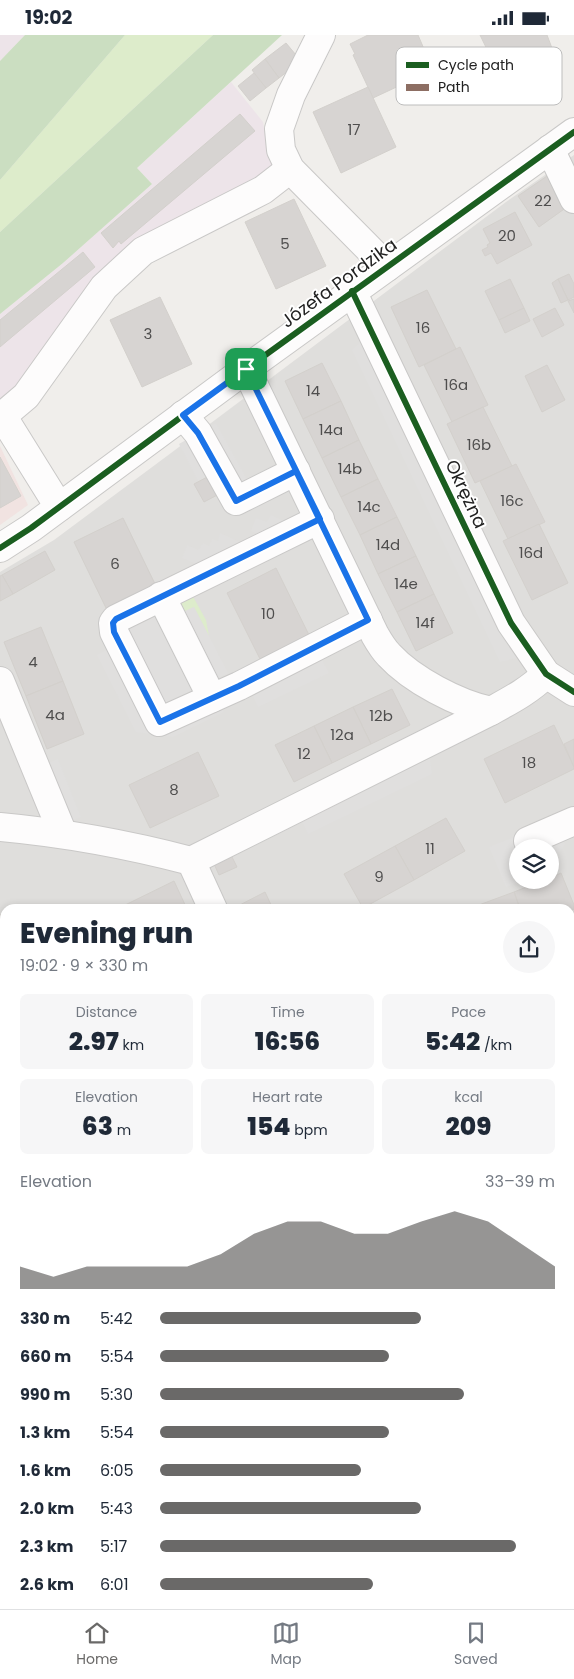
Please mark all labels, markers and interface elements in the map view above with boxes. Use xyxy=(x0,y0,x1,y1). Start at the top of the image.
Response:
text: 19:02 xyxy=(25,4,72,31)
legend xyxy=(396,47,562,105)
text: Cycle path xyxy=(438,55,514,75)
text: Path xyxy=(438,77,470,97)
house number: 17 xyxy=(348,119,361,140)
house number: 22 xyxy=(534,190,552,211)
house number: 20 xyxy=(498,225,516,246)
street label: Józefa Pordzika xyxy=(275,232,402,333)
house number: 5 xyxy=(280,233,290,254)
house number: 16 xyxy=(416,317,430,338)
house number: 3 xyxy=(144,323,152,344)
pin xyxy=(225,348,267,390)
icon: arrive xyxy=(232,355,260,383)
house number: 16a xyxy=(444,374,468,395)
house number: 14 xyxy=(306,380,320,401)
house number: 14a xyxy=(319,419,343,440)
house number: 16b xyxy=(467,434,491,455)
street label: Okrężna xyxy=(440,455,493,532)
house number: 14b xyxy=(338,458,362,479)
house number: 16c xyxy=(500,490,524,511)
house number: 14c xyxy=(357,496,381,517)
house number: 14d xyxy=(376,534,400,555)
house number: 16d xyxy=(519,542,543,563)
house number: 6 xyxy=(110,553,120,574)
house number: 14e xyxy=(394,573,418,594)
house number: 10 xyxy=(261,603,275,624)
house number: 14f xyxy=(415,612,435,633)
house number: 4 xyxy=(28,651,38,672)
house number: 4a xyxy=(45,704,65,725)
house number: 12b xyxy=(369,705,393,726)
house number: 12a xyxy=(330,724,354,745)
house number: 12 xyxy=(297,743,311,764)
house number: 18 xyxy=(522,752,536,773)
house number: 8 xyxy=(169,779,179,800)
house number: 11 xyxy=(425,838,435,859)
map controls xyxy=(509,839,559,889)
button: layers xyxy=(509,839,559,889)
house number: 9 xyxy=(374,866,384,887)
text: Evening run xyxy=(20,914,193,953)
button: share xyxy=(503,921,555,973)
text: 19:02 · 9 × 330 m xyxy=(20,954,148,977)
text: Distance xyxy=(76,1002,137,1022)
text: Time xyxy=(270,1002,305,1022)
text: Pace xyxy=(451,1002,486,1022)
text: 2.97 xyxy=(69,1024,119,1059)
text: 16:56 xyxy=(255,1024,320,1059)
text: 5:42 xyxy=(425,1024,480,1059)
text: km xyxy=(119,1035,144,1055)
text: /km xyxy=(480,1035,512,1055)
text: Elevation xyxy=(75,1087,138,1107)
text: Heart rate xyxy=(252,1087,323,1107)
text: kcal xyxy=(454,1087,483,1107)
text: 63 xyxy=(82,1109,113,1144)
text: 154 xyxy=(247,1109,291,1144)
text: 209 xyxy=(446,1109,491,1144)
text: m xyxy=(113,1120,131,1140)
text: bpm xyxy=(291,1120,328,1140)
text: Elevation xyxy=(20,1170,92,1193)
text: 33–39 m xyxy=(485,1170,555,1193)
text: 330 m xyxy=(20,1307,70,1330)
text: 5:42 xyxy=(100,1307,133,1330)
text: 660 m xyxy=(20,1345,71,1368)
text: 5:54 xyxy=(100,1345,134,1368)
text: 990 m xyxy=(20,1383,70,1406)
text: 5:30 xyxy=(100,1383,133,1406)
text: 1.3 km xyxy=(20,1421,70,1444)
text: 5:54 xyxy=(100,1421,134,1444)
text: 1.6 km xyxy=(20,1459,71,1482)
text: 6:05 xyxy=(100,1459,134,1482)
text: 2.0 km xyxy=(20,1497,74,1520)
text: 5:43 xyxy=(100,1497,133,1520)
text: 2.3 km xyxy=(20,1535,74,1558)
text: 5:17 xyxy=(100,1535,127,1558)
text: 2.6 km xyxy=(20,1573,74,1596)
text: 6:01 xyxy=(100,1573,129,1596)
tab: Home xyxy=(76,1619,118,1670)
tab: Map xyxy=(271,1619,302,1670)
tab: Saved xyxy=(454,1619,498,1670)

